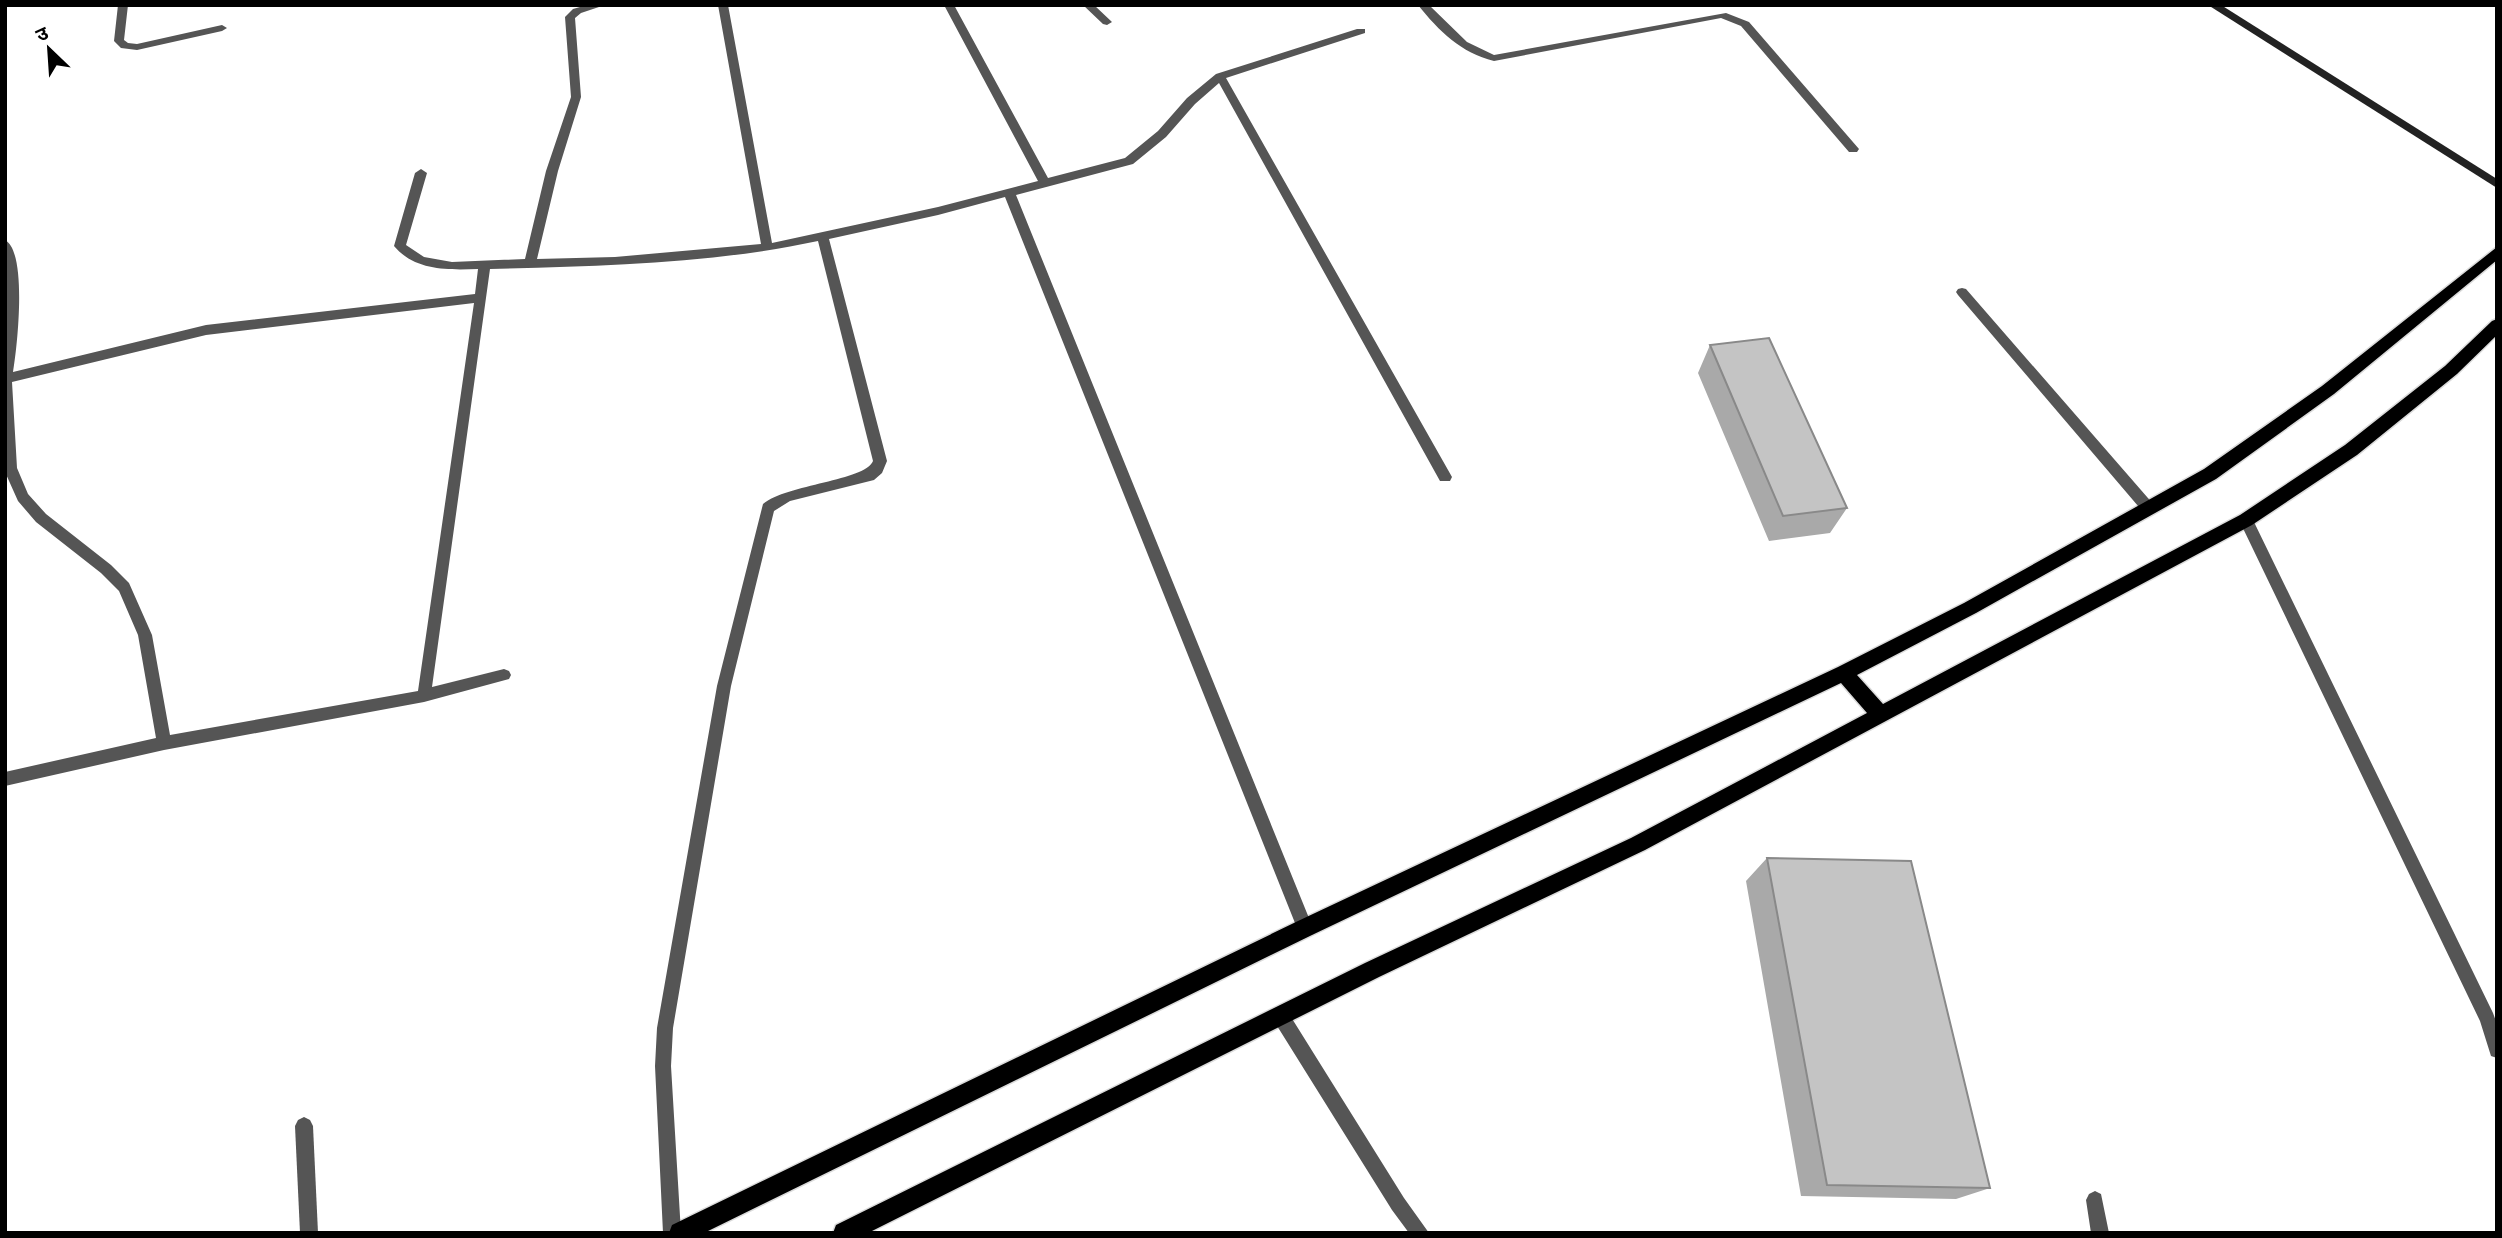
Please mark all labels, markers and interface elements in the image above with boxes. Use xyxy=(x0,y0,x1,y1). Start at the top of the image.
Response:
north arrow xyxy=(14,14,84,84)
text: उ xyxy=(31,19,53,48)

